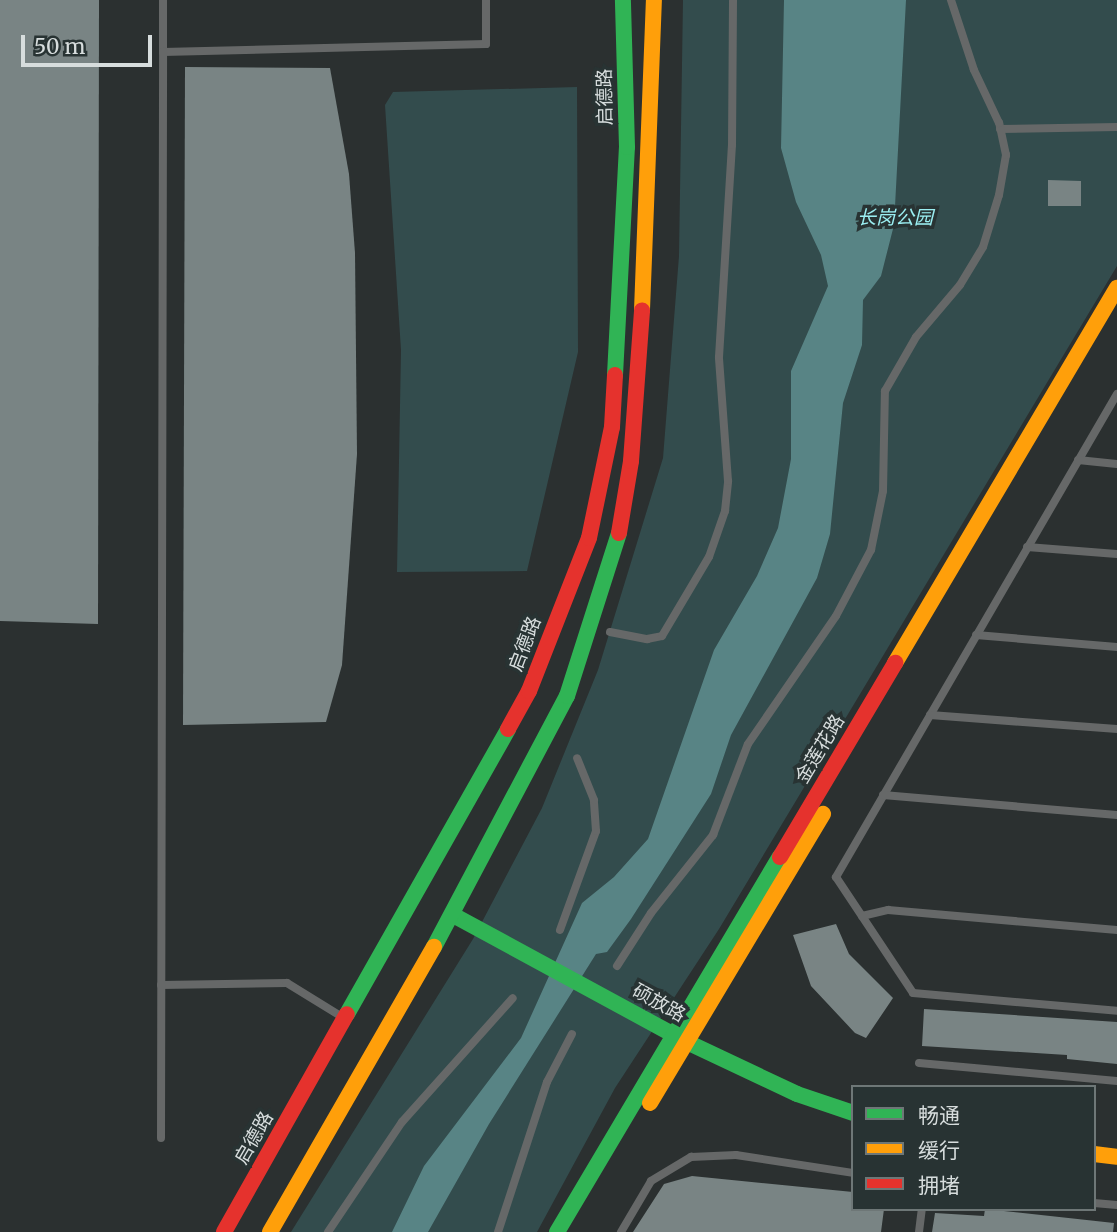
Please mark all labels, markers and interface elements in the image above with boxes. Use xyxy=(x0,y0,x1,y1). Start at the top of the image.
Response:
scale bar xyxy=(24,21,156,65)
text: 50 m xyxy=(34,33,85,60)
street label: 启德路 xyxy=(593,68,617,126)
park label: 长岗公园 xyxy=(857,207,933,229)
street label: 启德路 xyxy=(504,613,546,675)
street label: 金莲花路 xyxy=(791,711,849,787)
street label: 硕放路 xyxy=(629,979,689,1027)
legend xyxy=(851,1085,1096,1211)
text: 畅通 xyxy=(918,1102,960,1129)
street label: 启德路 xyxy=(230,1108,278,1168)
text: 缓行 xyxy=(918,1137,960,1164)
text: 拥堵 xyxy=(918,1172,960,1199)

